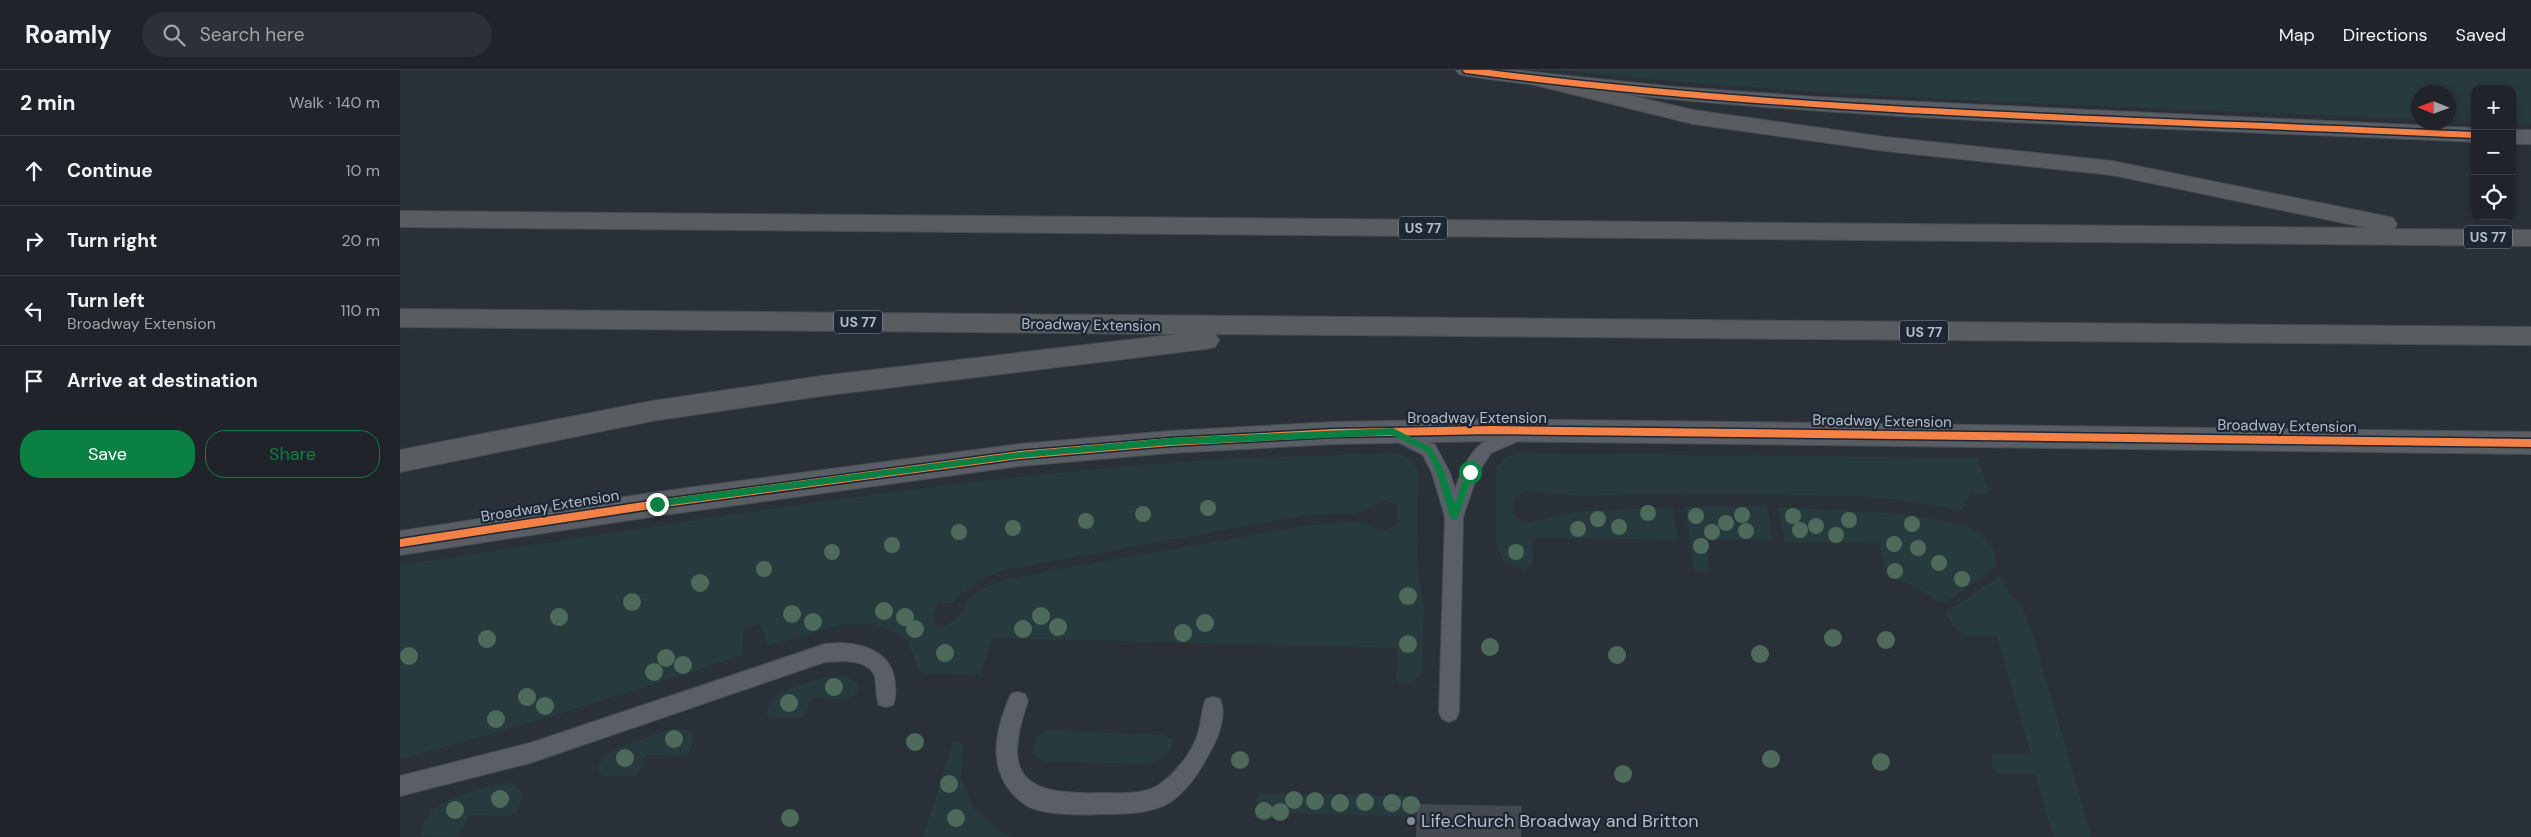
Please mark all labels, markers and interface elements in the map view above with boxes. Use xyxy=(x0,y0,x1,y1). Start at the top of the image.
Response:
search box xyxy=(142,12,492,57)
text: Roamly xyxy=(25,19,112,50)
icon: search xyxy=(160,21,188,49)
text: Search here xyxy=(200,22,304,47)
text: Map xyxy=(2279,23,2315,47)
text: Directions xyxy=(2343,23,2428,47)
text: Saved xyxy=(2456,23,2506,47)
north arrow xyxy=(2411,85,2456,130)
map controls xyxy=(2471,85,2516,220)
button: + xyxy=(2471,85,2516,130)
text: 2 min xyxy=(20,89,76,117)
text: Walk · 140 m xyxy=(289,92,380,113)
button: − xyxy=(2471,130,2516,175)
icon: ahead xyxy=(20,157,48,185)
text: Continue xyxy=(67,158,153,183)
text: 10 m xyxy=(346,160,380,181)
button: locate xyxy=(2471,175,2516,220)
road number: US 77 xyxy=(1399,216,1447,240)
road number: US 77 xyxy=(2464,226,2512,248)
icon: right xyxy=(20,227,48,255)
text: Turn right xyxy=(67,228,157,253)
text: 20 m xyxy=(341,230,380,251)
text: Turn left xyxy=(67,288,145,313)
icon: left xyxy=(20,297,48,325)
text: 110 m xyxy=(341,300,380,321)
road number: US 77 xyxy=(834,310,882,334)
text: Broadway Extension xyxy=(67,313,216,334)
street label: Broadway Extension xyxy=(1021,314,1161,336)
road number: US 77 xyxy=(1900,320,1948,344)
icon: arrive xyxy=(20,367,48,395)
text: Arrive at destination xyxy=(67,368,258,393)
street label: Broadway Extension xyxy=(1407,408,1547,428)
street label: Broadway Extension xyxy=(1812,410,1952,432)
street label: Broadway Extension xyxy=(2217,415,2357,437)
button: Save xyxy=(20,430,195,478)
button: Share xyxy=(205,430,380,478)
route start xyxy=(1459,461,1482,484)
street label: Broadway Extension xyxy=(480,485,620,527)
route end xyxy=(646,493,669,516)
place label: Life.Church Broadway and Britton xyxy=(1421,809,1699,833)
marker: Life.Church Broadway and Britton xyxy=(1405,815,1417,827)

